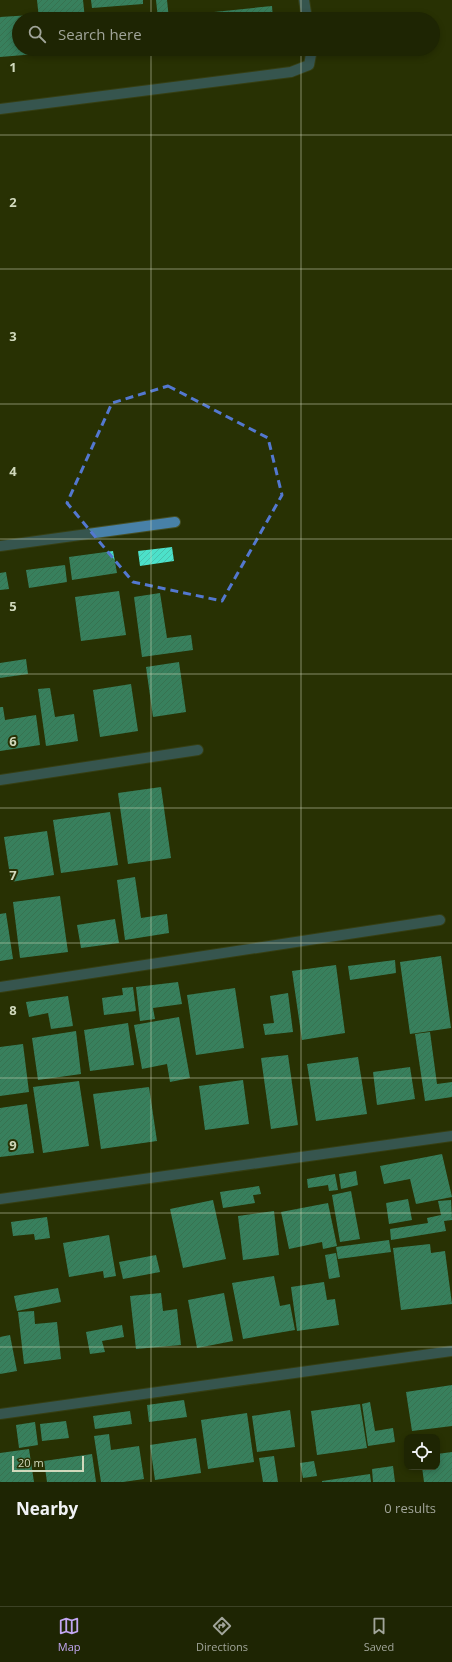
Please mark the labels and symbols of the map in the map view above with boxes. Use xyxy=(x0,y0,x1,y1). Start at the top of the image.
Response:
text: 1 xyxy=(9,58,17,76)
text: 2 xyxy=(9,193,17,211)
text: 3 xyxy=(9,327,17,345)
text: 4 xyxy=(9,462,17,480)
text: 5 xyxy=(9,597,17,615)
text: 6 xyxy=(9,732,17,750)
text: 7 xyxy=(9,866,17,884)
text: 8 xyxy=(9,1001,17,1019)
text: 9 xyxy=(9,1136,17,1154)
scale bar xyxy=(12,1454,84,1473)

